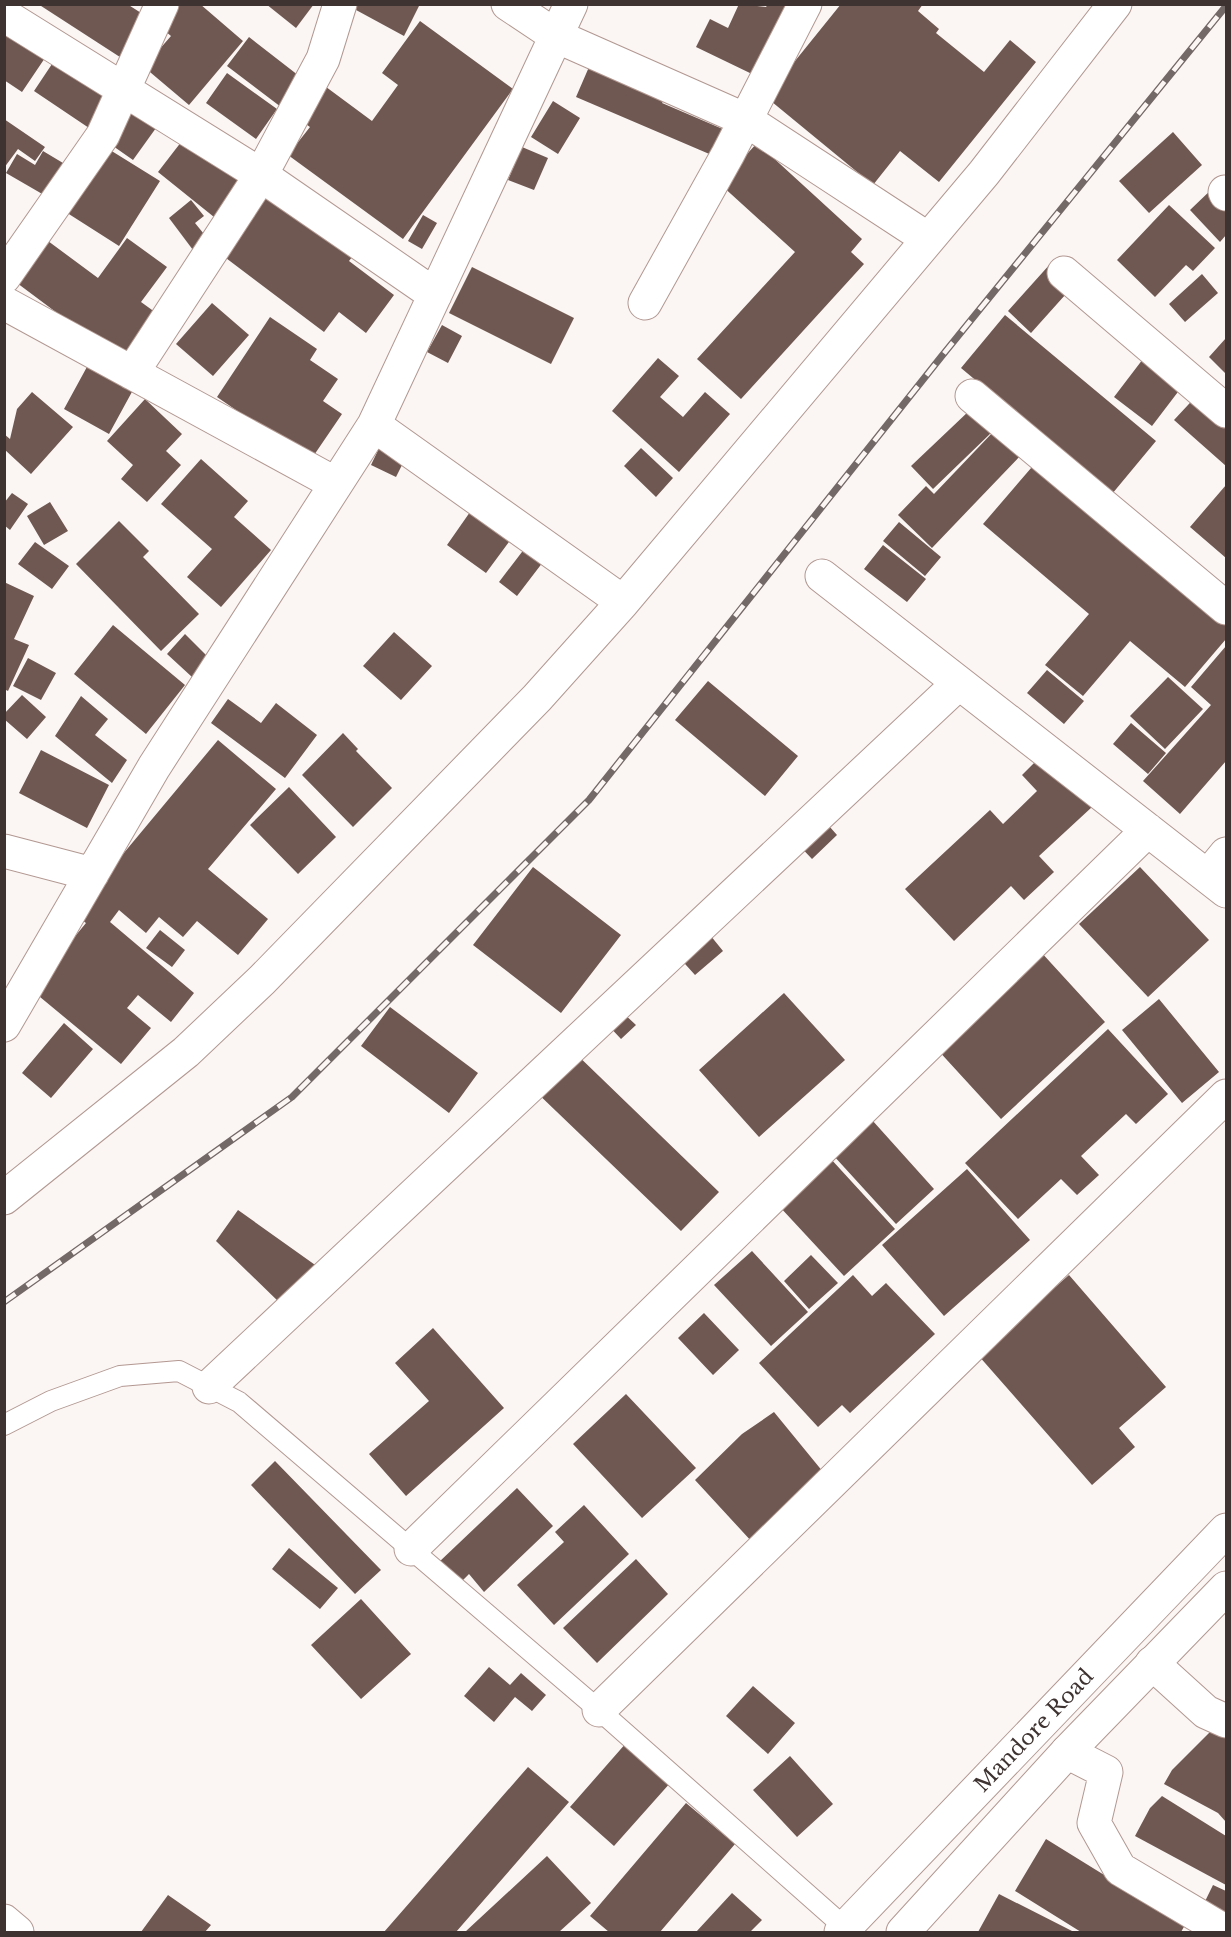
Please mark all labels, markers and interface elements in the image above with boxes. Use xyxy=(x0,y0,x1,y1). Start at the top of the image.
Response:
street label: Mandore Road xyxy=(969,1663,1099,1798)

